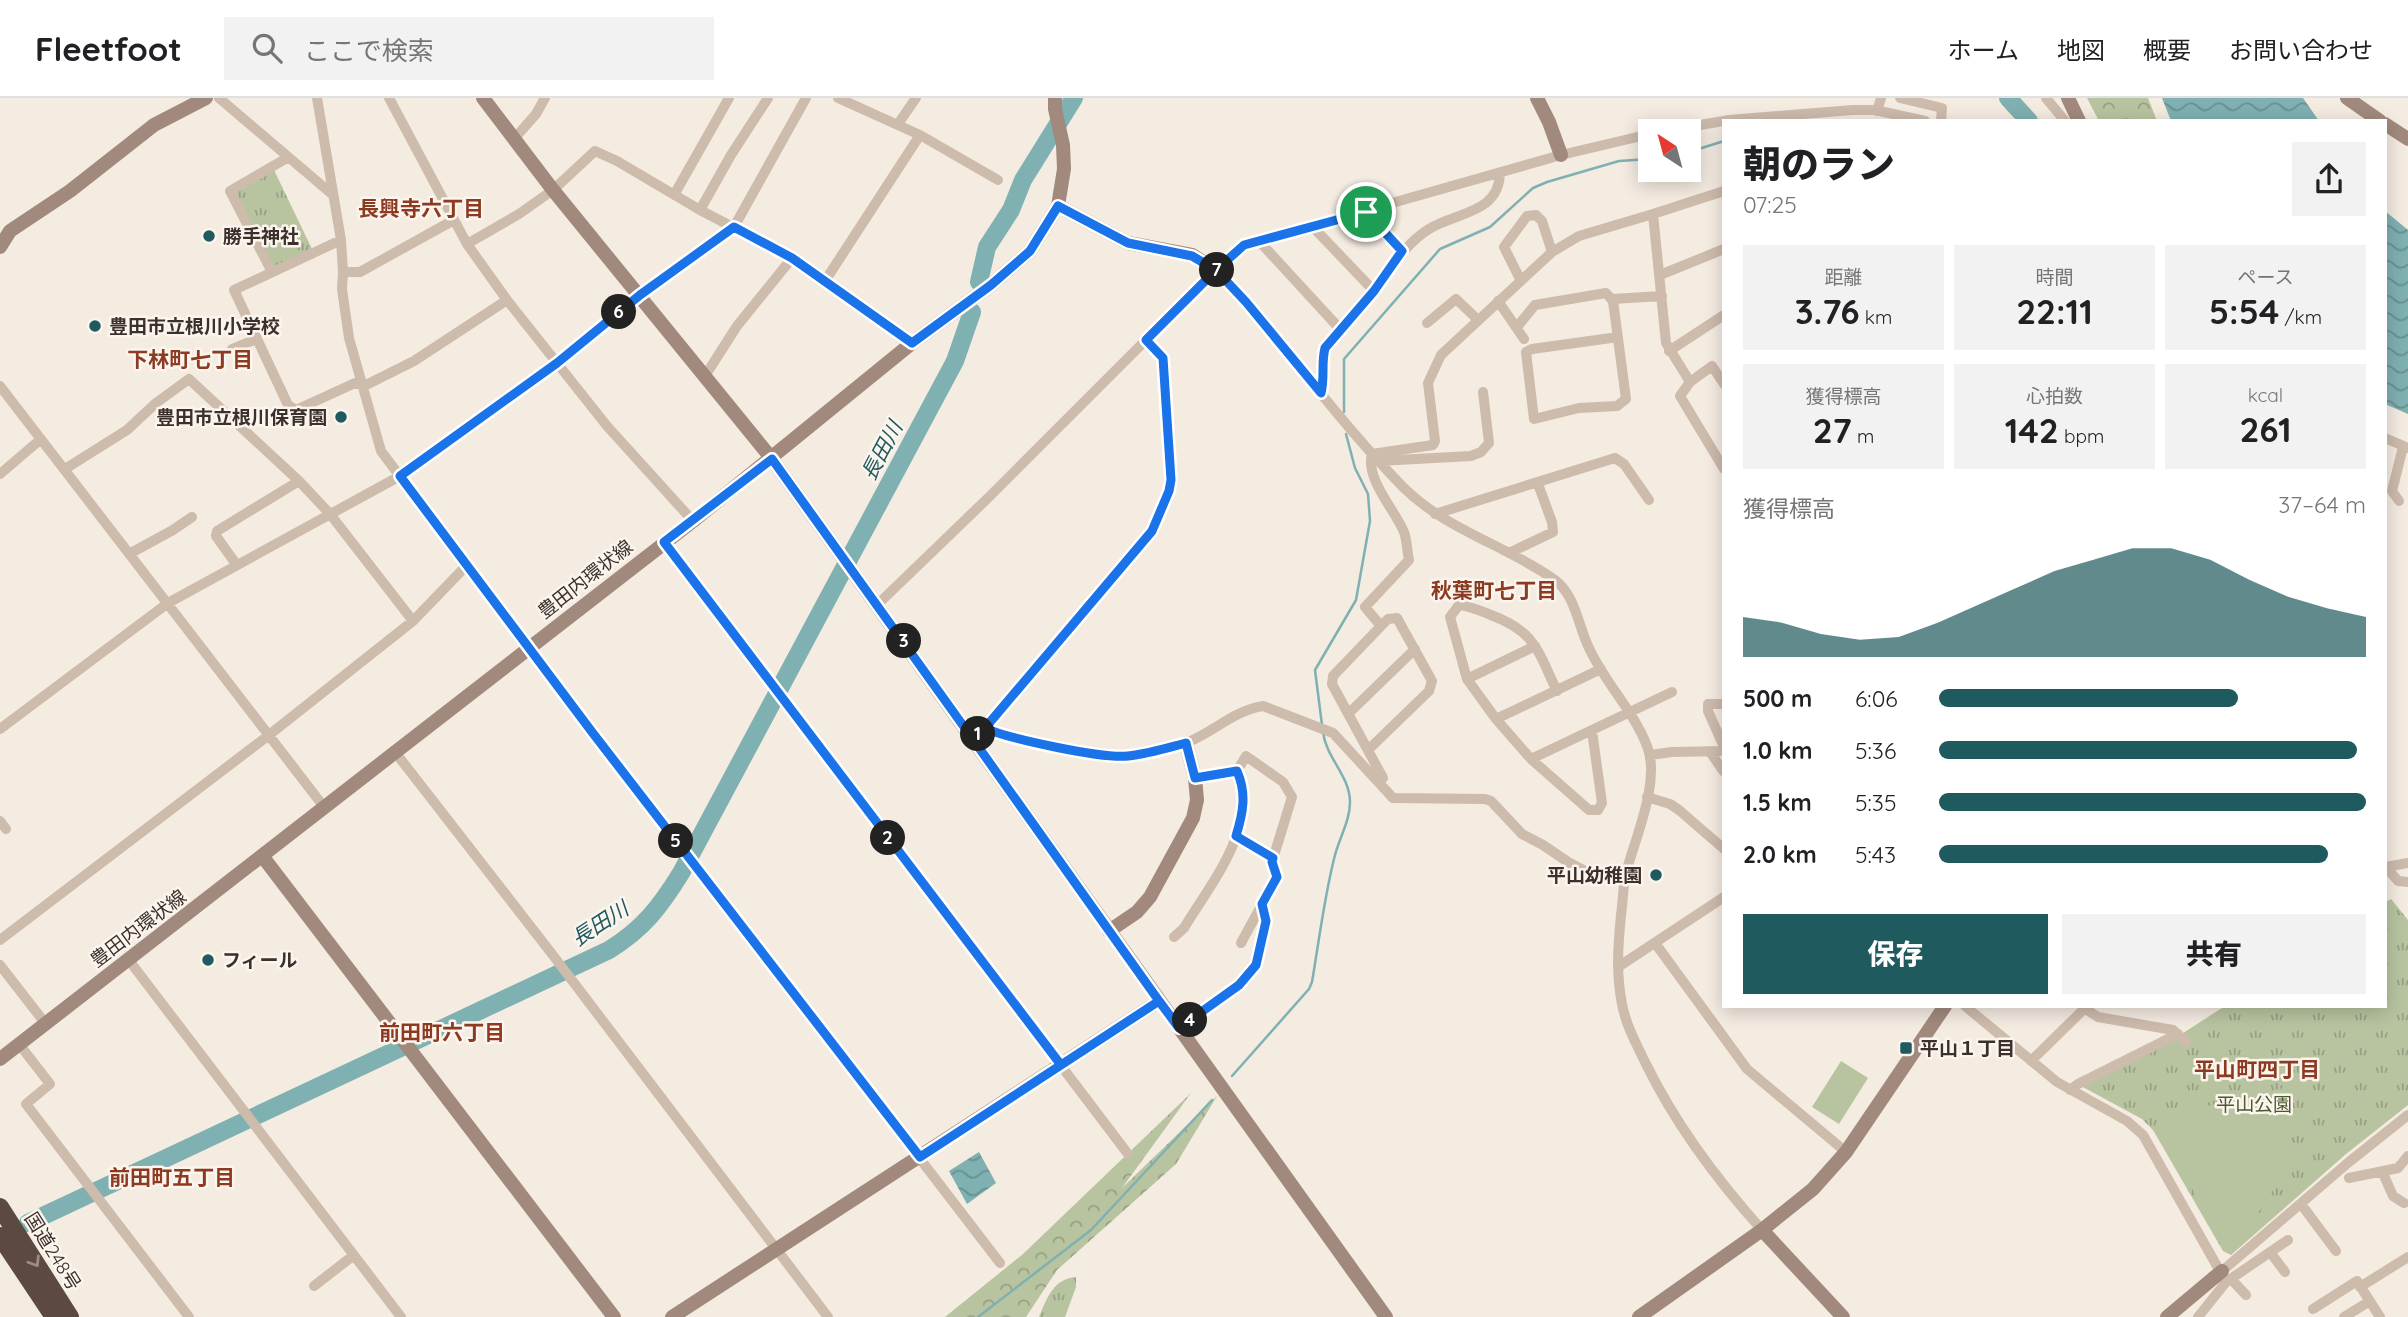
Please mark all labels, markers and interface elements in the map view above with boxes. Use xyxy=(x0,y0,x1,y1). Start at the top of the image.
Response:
search box xyxy=(224,17,714,80)
text: Fleetfoot xyxy=(35,28,182,69)
icon: search xyxy=(248,29,286,67)
text: ここで検索 xyxy=(304,34,434,67)
text: ホーム xyxy=(1948,35,2019,65)
text: 地図 xyxy=(2057,35,2105,65)
text: 概要 xyxy=(2143,35,2191,65)
text: お問い合わせ xyxy=(2229,35,2373,65)
north arrow xyxy=(1638,119,1701,182)
map controls xyxy=(1638,119,1701,182)
text: 朝のラン xyxy=(1743,140,1895,188)
button: share xyxy=(2292,142,2366,216)
pin xyxy=(1336,182,1396,242)
text: 07:25 xyxy=(1743,190,1797,219)
icon: arrive xyxy=(1347,193,1385,231)
district label: 長興寺六丁目 xyxy=(358,195,484,221)
place label: 勝手神社 xyxy=(223,224,299,248)
marker: 勝手神社 xyxy=(201,228,217,244)
pin: 7 xyxy=(1200,252,1234,288)
text: 7 xyxy=(1211,257,1222,281)
text: 距離 xyxy=(1824,265,1863,289)
text: 時間 xyxy=(2035,265,2074,289)
text: ペース xyxy=(2237,265,2294,289)
text: 3.76 xyxy=(1795,289,1860,333)
text: 22:11 xyxy=(2016,289,2093,333)
text: 5:54 xyxy=(2209,289,2279,333)
pin: 6 xyxy=(602,294,636,330)
text: 6 xyxy=(613,299,624,323)
text: km xyxy=(1860,305,1892,329)
text: /km xyxy=(2279,305,2322,329)
place label: 豊田市立根川小学校 xyxy=(109,314,280,338)
marker: 豊田市立根川小学校 xyxy=(87,318,103,334)
district label: 下林町七丁目 xyxy=(127,346,253,372)
text: kcal xyxy=(2248,383,2283,407)
text: 獲得標高 xyxy=(1805,384,1882,408)
text: 心拍数 xyxy=(2026,384,2083,408)
place label: 豊田市立根川保育園 xyxy=(156,405,327,429)
text: 261 xyxy=(2239,407,2292,451)
text: 27 xyxy=(1813,408,1852,452)
text: 142 xyxy=(2005,408,2059,452)
marker: 豊田市立根川保育園 xyxy=(333,409,349,425)
water label: 長田川 xyxy=(855,415,908,484)
text: m xyxy=(1852,424,1874,448)
text: bpm xyxy=(2059,424,2104,448)
text: 37–64 m xyxy=(2278,490,2366,519)
text: 獲得標高 xyxy=(1743,494,1835,523)
street label: 豊田内環状線 xyxy=(533,534,637,624)
district label: 秋葉町七丁目 xyxy=(1431,577,1557,603)
pin: 3 xyxy=(886,624,922,658)
text: 3 xyxy=(898,628,909,652)
text: 500 m xyxy=(1743,684,1812,713)
text: 6:06 xyxy=(1855,684,1898,713)
pin: 1 xyxy=(960,716,996,752)
text: 1 xyxy=(974,721,981,745)
text: 1.0 km xyxy=(1743,736,1813,765)
text: 5:36 xyxy=(1855,736,1896,765)
text: 1.5 km xyxy=(1743,788,1812,817)
text: 5:35 xyxy=(1855,788,1896,817)
pin: 2 xyxy=(870,820,906,856)
pin: 5 xyxy=(658,824,694,858)
text: 2 xyxy=(882,825,893,849)
text: 5 xyxy=(670,828,681,852)
text: 2.0 km xyxy=(1743,840,1817,869)
text: 5:43 xyxy=(1855,840,1896,869)
place label: 平山幼稚園 xyxy=(1547,863,1642,887)
marker: 平山幼稚園 xyxy=(1648,867,1664,883)
street label: 豊田内環状線 xyxy=(85,884,191,972)
water label: 長田川 xyxy=(566,894,635,951)
button: 保存 xyxy=(1743,914,2048,994)
button: 共有 xyxy=(2062,914,2366,994)
place label: フィール xyxy=(222,948,298,972)
marker: フィール xyxy=(200,952,216,968)
pin: 4 xyxy=(1172,1002,1208,1038)
text: 4 xyxy=(1184,1007,1195,1031)
district label: 前田町六丁目 xyxy=(379,1019,505,1045)
place label: 平山１丁目 xyxy=(1920,1036,2015,1060)
marker: 平山１丁目 xyxy=(1898,1040,1914,1056)
district label: 平山町四丁目 xyxy=(2194,1056,2320,1082)
park label: 平山公園 xyxy=(2216,1092,2292,1116)
district label: 前田町五丁目 xyxy=(109,1164,235,1190)
street label: 国道248号 xyxy=(20,1208,86,1294)
one-way arrow xyxy=(27,1254,40,1267)

